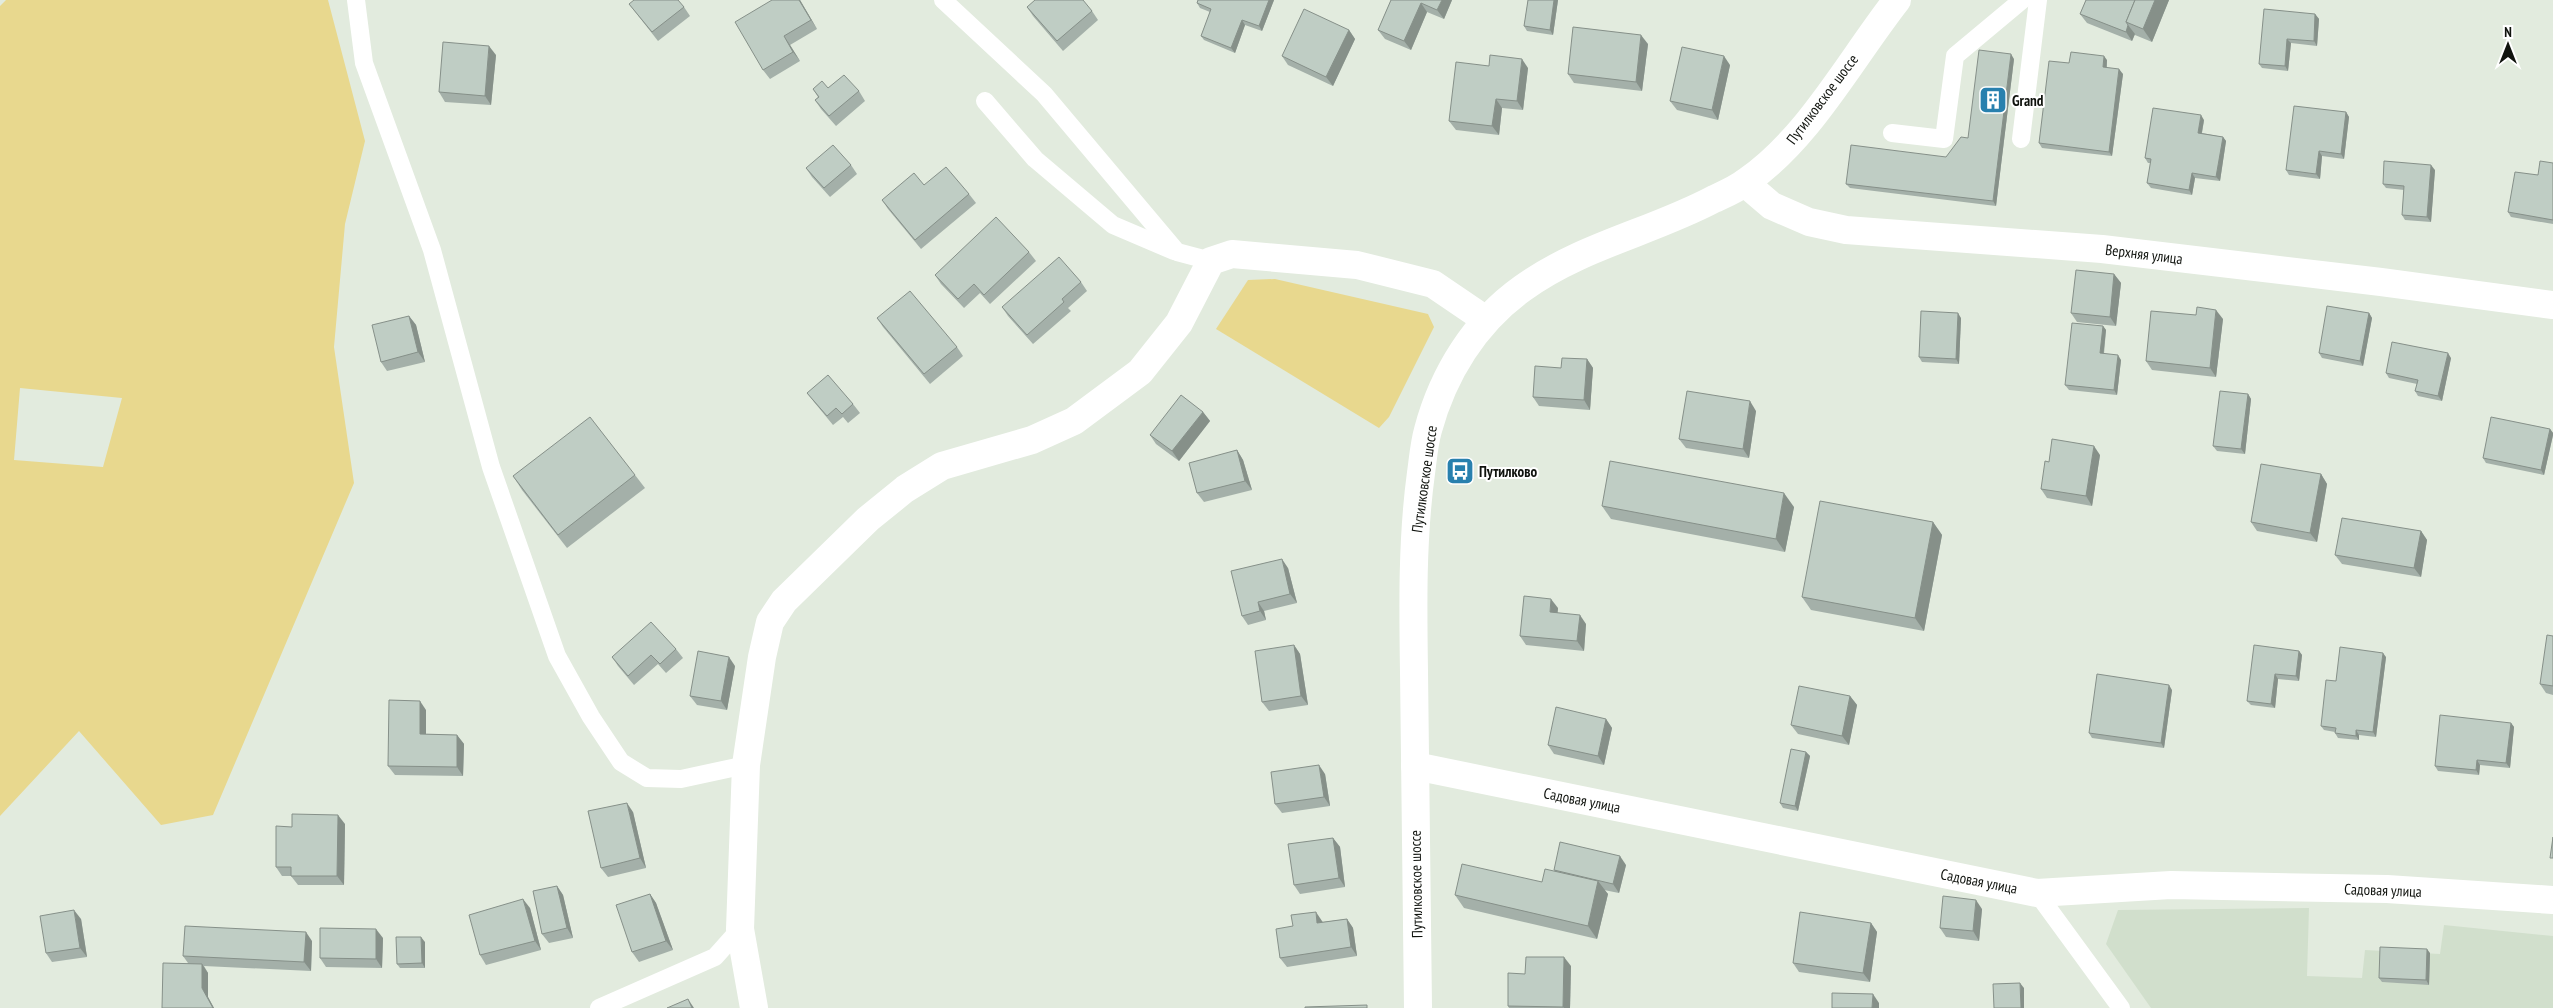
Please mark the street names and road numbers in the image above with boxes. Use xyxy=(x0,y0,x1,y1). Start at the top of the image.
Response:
street label: Путилковское шоссе xyxy=(1782,50,1862,148)
street label: Верхняя улица xyxy=(2104,240,2184,268)
street label: Путилковское шоссе xyxy=(1407,424,1441,534)
street label: Садовая улица xyxy=(1542,783,1622,817)
street label: Путилковское шоссе xyxy=(1406,830,1426,938)
street label: Садовая улица xyxy=(1939,864,2019,898)
street label: Садовая улица xyxy=(2344,879,2422,901)

